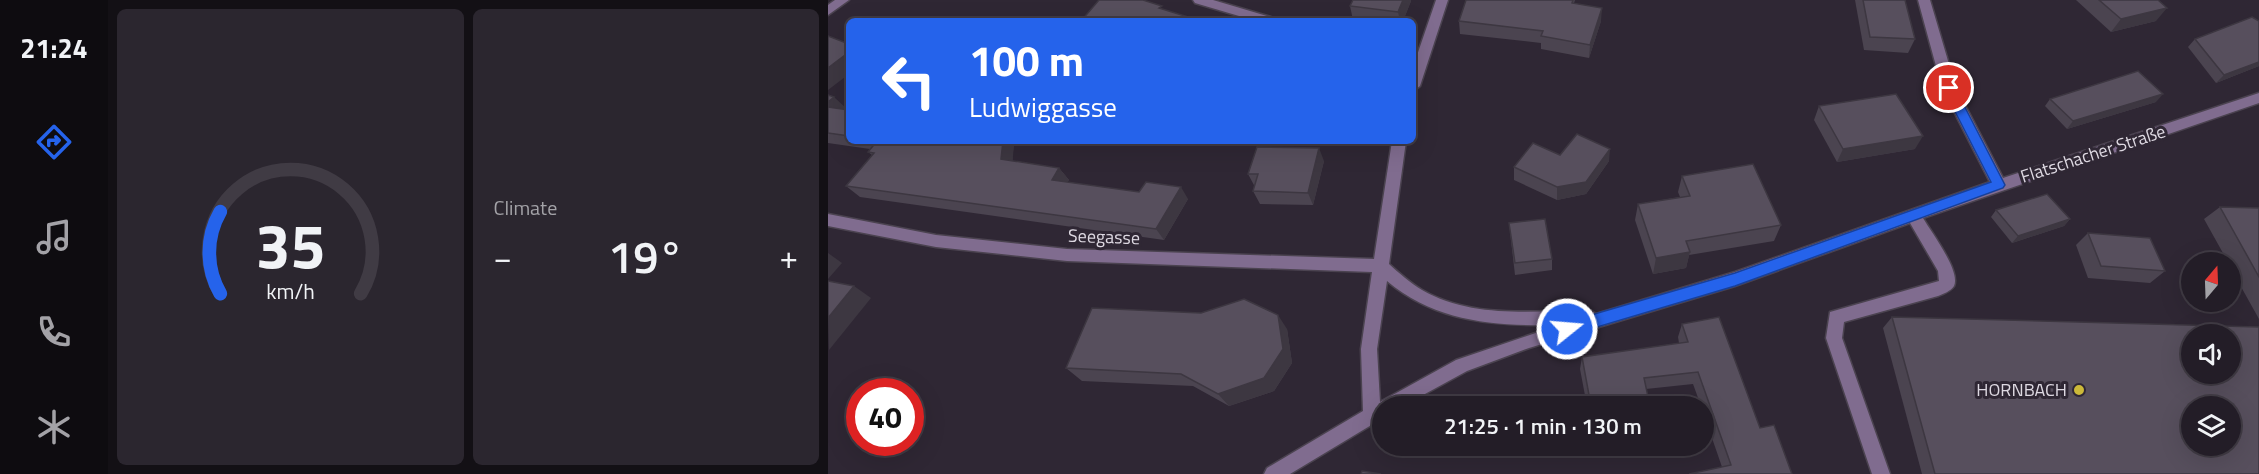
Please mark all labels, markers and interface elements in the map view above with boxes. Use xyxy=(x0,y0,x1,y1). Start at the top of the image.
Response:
text: 21:24 xyxy=(20,27,88,68)
text: 100 m xyxy=(969,28,1084,92)
icon: left xyxy=(870,42,948,120)
pin xyxy=(1923,62,1974,113)
icon: arrive xyxy=(1932,71,1965,104)
text: Ludwiggasse xyxy=(969,86,1117,127)
street label: Flatschacher Straße xyxy=(2017,117,2169,190)
icon: directions xyxy=(33,121,75,163)
text: Climate xyxy=(494,192,557,223)
text: 35 xyxy=(255,197,325,292)
icon: music xyxy=(33,216,75,258)
text: 19° xyxy=(608,222,684,290)
street label: Seegasse xyxy=(1068,222,1140,251)
text: − xyxy=(494,232,512,282)
text: + xyxy=(780,232,798,282)
north arrow xyxy=(2181,252,2241,312)
map controls xyxy=(2181,252,2241,456)
text: km/h xyxy=(266,275,315,307)
position arrow xyxy=(1535,297,1599,361)
icon: phone xyxy=(33,311,75,353)
button: sound xyxy=(2181,324,2241,384)
place label: HORNBACH xyxy=(1976,376,2067,403)
speed limit sign: 40 xyxy=(846,378,924,456)
marker: HORNBACH xyxy=(2072,383,2086,397)
button: layers xyxy=(2181,396,2241,456)
icon: climate xyxy=(33,406,75,448)
text: 21:25 · 1 min · 130 m xyxy=(1444,409,1642,443)

